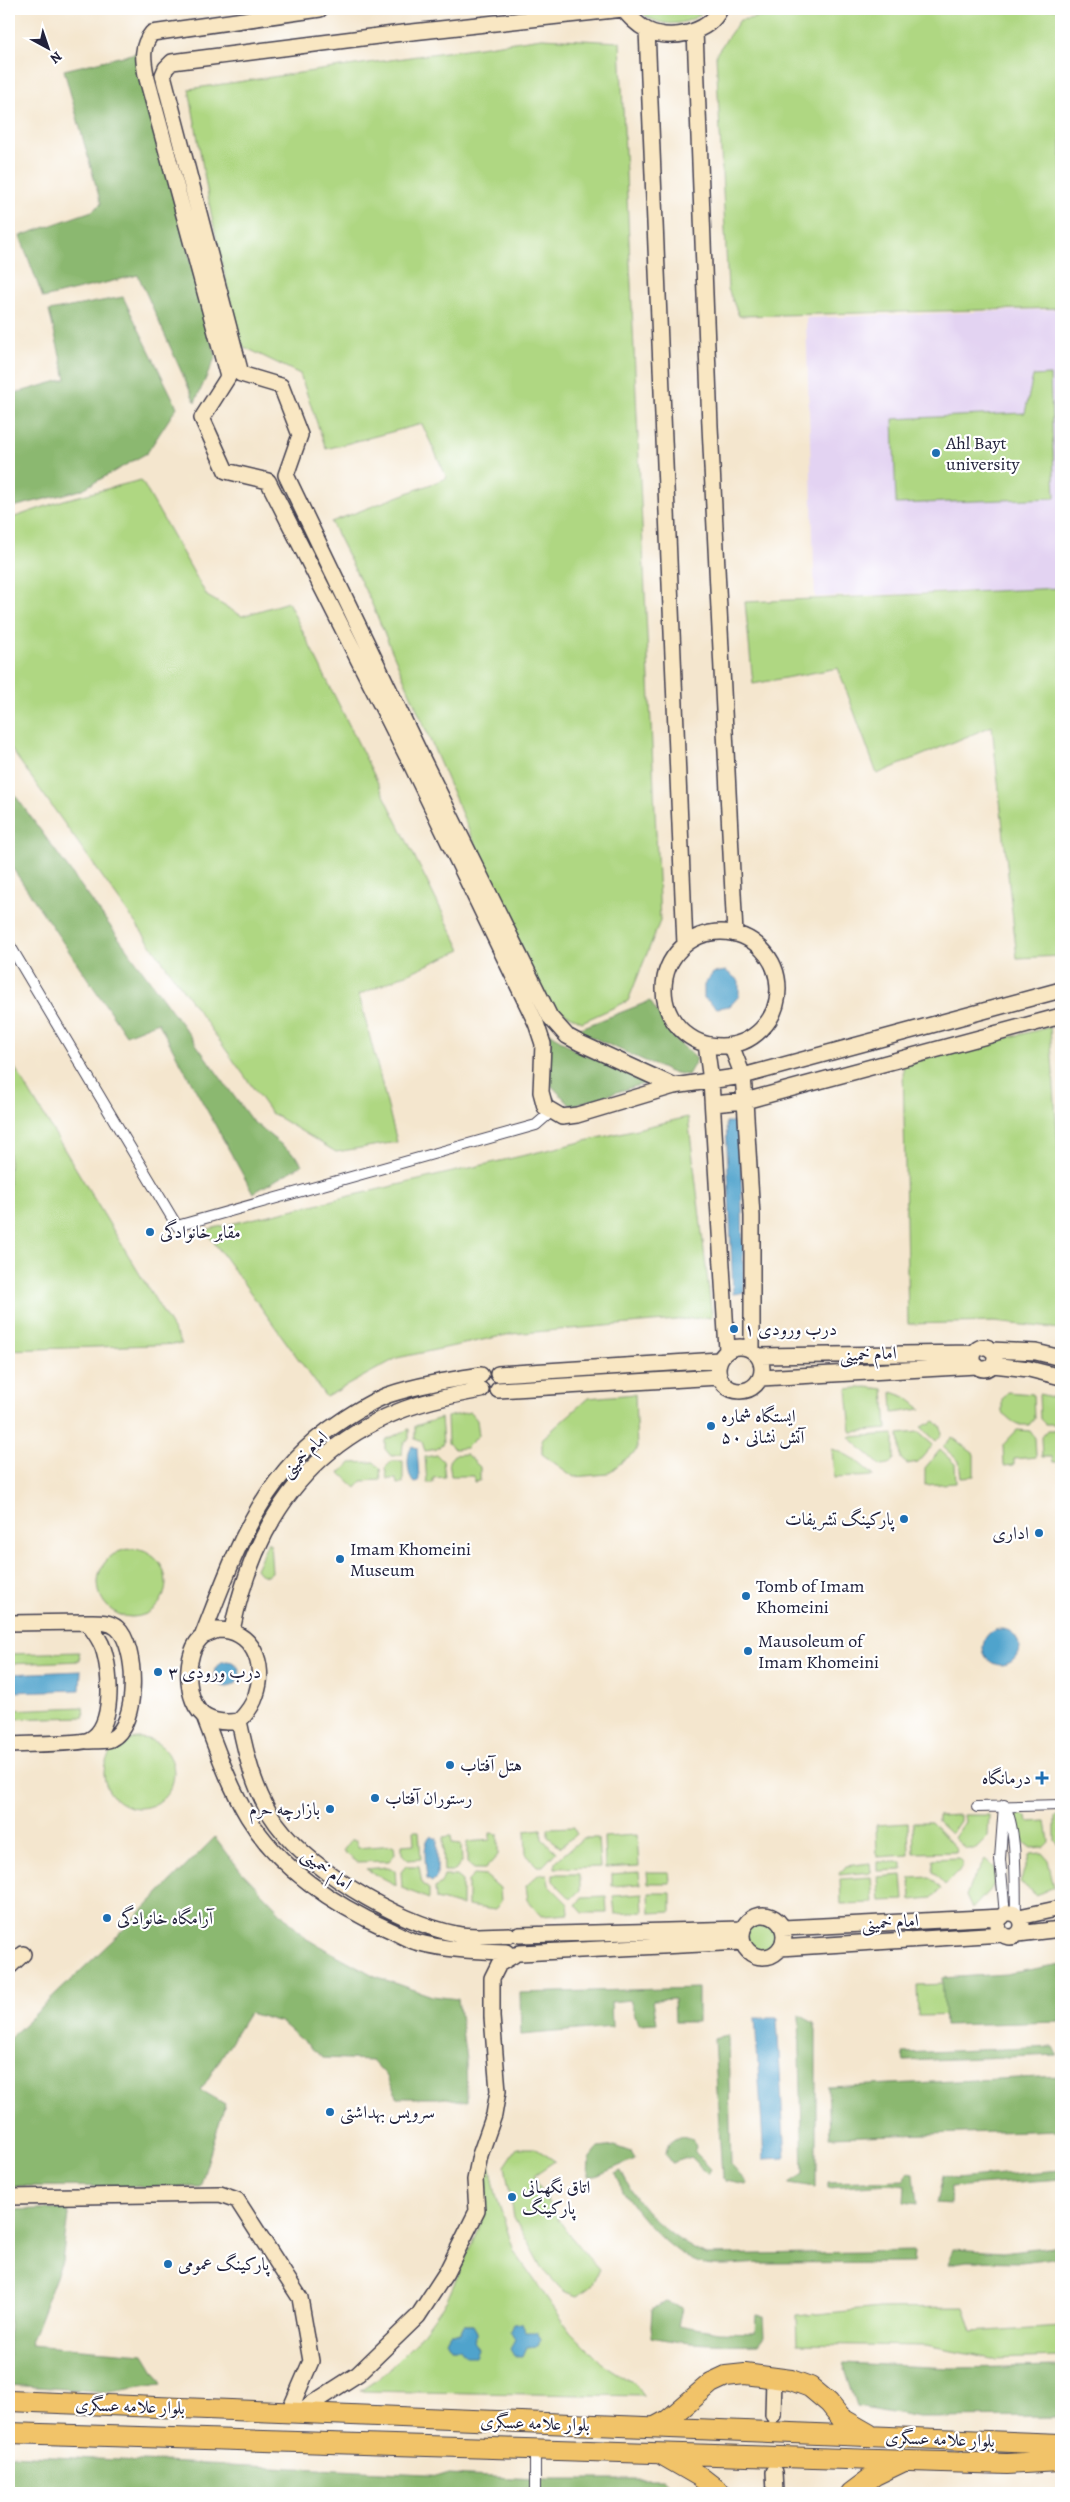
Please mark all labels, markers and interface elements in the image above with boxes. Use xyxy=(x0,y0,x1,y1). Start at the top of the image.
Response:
north arrow xyxy=(22,22,72,72)
text: N xyxy=(46,47,66,68)
place label: Ahl Bayt university xyxy=(945,431,1021,476)
marker: Ahl Bayt university xyxy=(930,447,942,459)
place label: مقابر خانوادگی xyxy=(160,1218,241,1244)
marker: مقابر خانوادگی xyxy=(144,1226,156,1238)
place label: درب ورودی ۱ xyxy=(744,1317,837,1341)
marker: درب ورودی ۱ xyxy=(728,1323,740,1335)
street label: امام خمینی xyxy=(839,1341,898,1371)
place label: ایستگاه شماره ۵۰ آتش نشانی xyxy=(721,1404,807,1449)
marker: ایستگاه شماره ۵۰ آتش نشانی xyxy=(705,1420,717,1432)
street label: امام خمینی xyxy=(275,1425,336,1485)
place label: پارکینگ تشریفات xyxy=(785,1507,896,1532)
marker: پارکینگ تشریفات xyxy=(898,1513,910,1525)
place label: اداری xyxy=(992,1521,1029,1545)
marker: اداری xyxy=(1033,1527,1045,1539)
place label: Imam Khomeini Museum xyxy=(350,1537,471,1582)
marker: Imam Khomeini Museum xyxy=(334,1553,346,1565)
place label: Tomb of Imam Khomeini xyxy=(756,1574,865,1619)
marker: Tomb of Imam Khomeini xyxy=(740,1590,752,1602)
place label: Mausoleum of Imam Khomeini xyxy=(758,1629,879,1674)
marker: Mausoleum of Imam Khomeini xyxy=(742,1645,754,1657)
place label: درب ورودی ۳ xyxy=(168,1660,261,1684)
marker: درب ورودی ۳ xyxy=(152,1666,164,1678)
place label: هتل آفتاب xyxy=(460,1753,522,1778)
marker: هتل آفتاب xyxy=(444,1759,456,1771)
place label: درمانگاه xyxy=(982,1766,1031,1790)
marker: درمانگاه xyxy=(1035,1771,1049,1785)
place label: رستوران آفتاب xyxy=(385,1786,472,1810)
marker: رستوران آفتاب xyxy=(369,1792,381,1804)
place label: بازارچه حرم xyxy=(249,1797,320,1825)
marker: بازارچه حرم xyxy=(324,1803,336,1815)
street label: امام خمینی xyxy=(294,1842,357,1899)
place label: آرامگاه خانوادگی xyxy=(117,1904,215,1930)
street label: امام خمینی xyxy=(861,1908,920,1940)
marker: آرامگاه خانوادگی xyxy=(101,1912,113,1924)
place label: سرویس بهداشتی xyxy=(340,2100,435,2125)
marker: سرویس بهداشتی xyxy=(324,2106,336,2118)
place label: اتاق نگهبانی پارکینگ xyxy=(522,2175,590,2221)
marker: اتاق نگهبانی پارکینگ xyxy=(506,2191,518,2203)
place label: پارکینگ عمومی xyxy=(178,2252,271,2277)
marker: پارکینگ عمومی xyxy=(162,2258,174,2270)
street label: بلوار علامه عسگری xyxy=(75,2392,185,2420)
street label: بلوار علامه عسگری xyxy=(480,2409,590,2437)
street label: بلوار علامه عسگری xyxy=(885,2425,995,2453)

